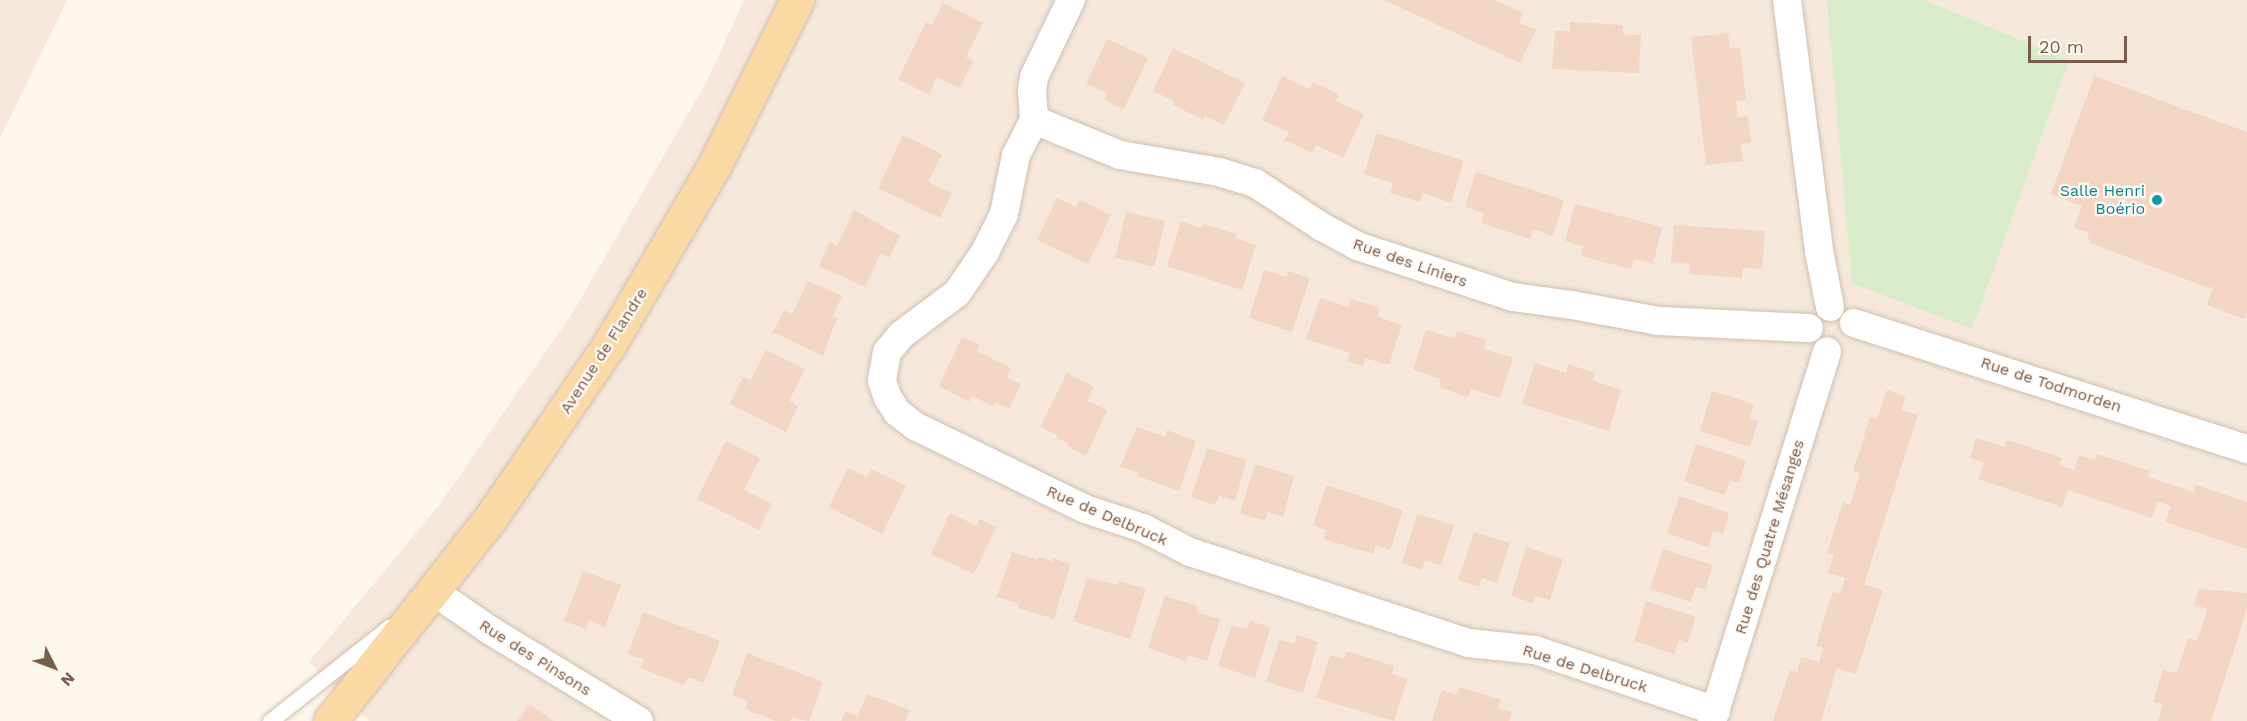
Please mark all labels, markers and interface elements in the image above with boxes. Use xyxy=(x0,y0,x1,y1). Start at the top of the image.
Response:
scale bar xyxy=(2031,24,2130,62)
text: 20 m xyxy=(2039,36,2084,57)
place label: Salle Henri Boério xyxy=(2060,181,2145,219)
marker: Salle Henri Boério xyxy=(2150,193,2164,207)
street label: Rue des Liniers xyxy=(1350,234,1470,292)
street label: Avenue de Flandre xyxy=(556,285,652,417)
street label: Rue de Todmorden xyxy=(1978,353,2124,417)
street label: Rue des Quatre Mésanges xyxy=(1731,437,1809,637)
street label: Rue de Delbruck xyxy=(1043,482,1171,550)
street label: Rue des Pinsons xyxy=(475,616,595,700)
north arrow xyxy=(24,637,84,697)
street label: Rue de Delbruck xyxy=(1520,641,1650,697)
text: N xyxy=(57,669,79,690)

